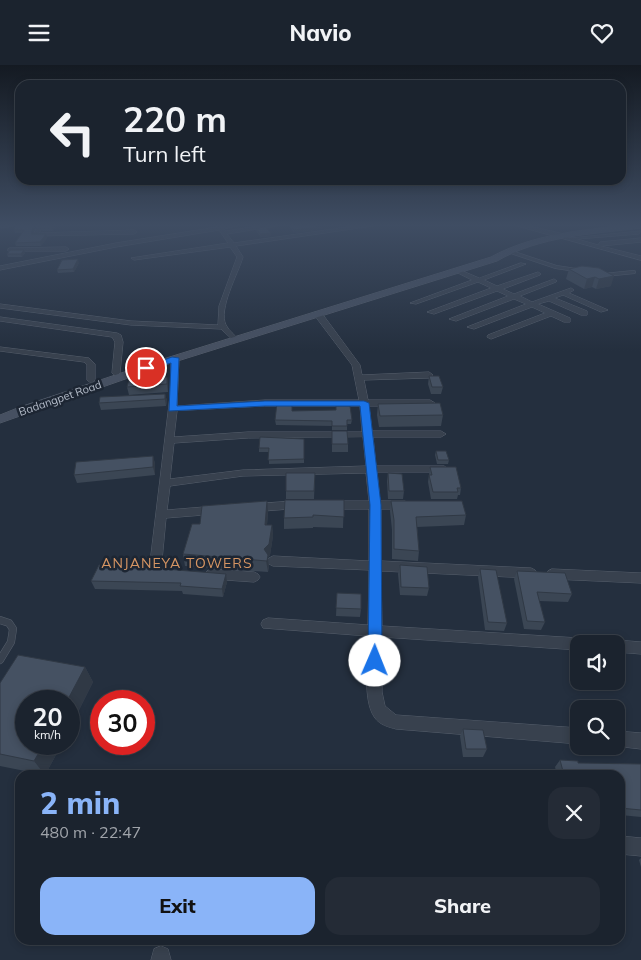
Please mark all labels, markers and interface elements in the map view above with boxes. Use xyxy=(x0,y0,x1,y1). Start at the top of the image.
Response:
icon: menu xyxy=(25,19,53,47)
text: Navio xyxy=(290,19,351,47)
icon: heart xyxy=(588,19,616,47)
text: 220 m xyxy=(123,97,227,141)
icon: left xyxy=(40,100,105,165)
text: Turn left xyxy=(123,140,206,168)
pin xyxy=(125,347,167,389)
icon: arrive xyxy=(132,354,160,382)
street label: Badangpet Road xyxy=(17,377,103,419)
district label: ANJANEYA TOWERS xyxy=(101,554,253,572)
position arrow xyxy=(348,634,400,686)
map controls xyxy=(570,635,625,755)
button: sound xyxy=(570,635,625,690)
speed limit sign: 30 xyxy=(90,690,155,755)
button: search xyxy=(570,700,625,755)
text: 20 xyxy=(32,701,63,732)
text: km/h xyxy=(34,727,61,742)
text: 2 min xyxy=(40,784,120,822)
button: close xyxy=(548,787,600,839)
text: 480 m · 22:47 xyxy=(40,822,141,842)
button: Exit xyxy=(40,877,315,935)
button: Share xyxy=(325,877,600,935)

